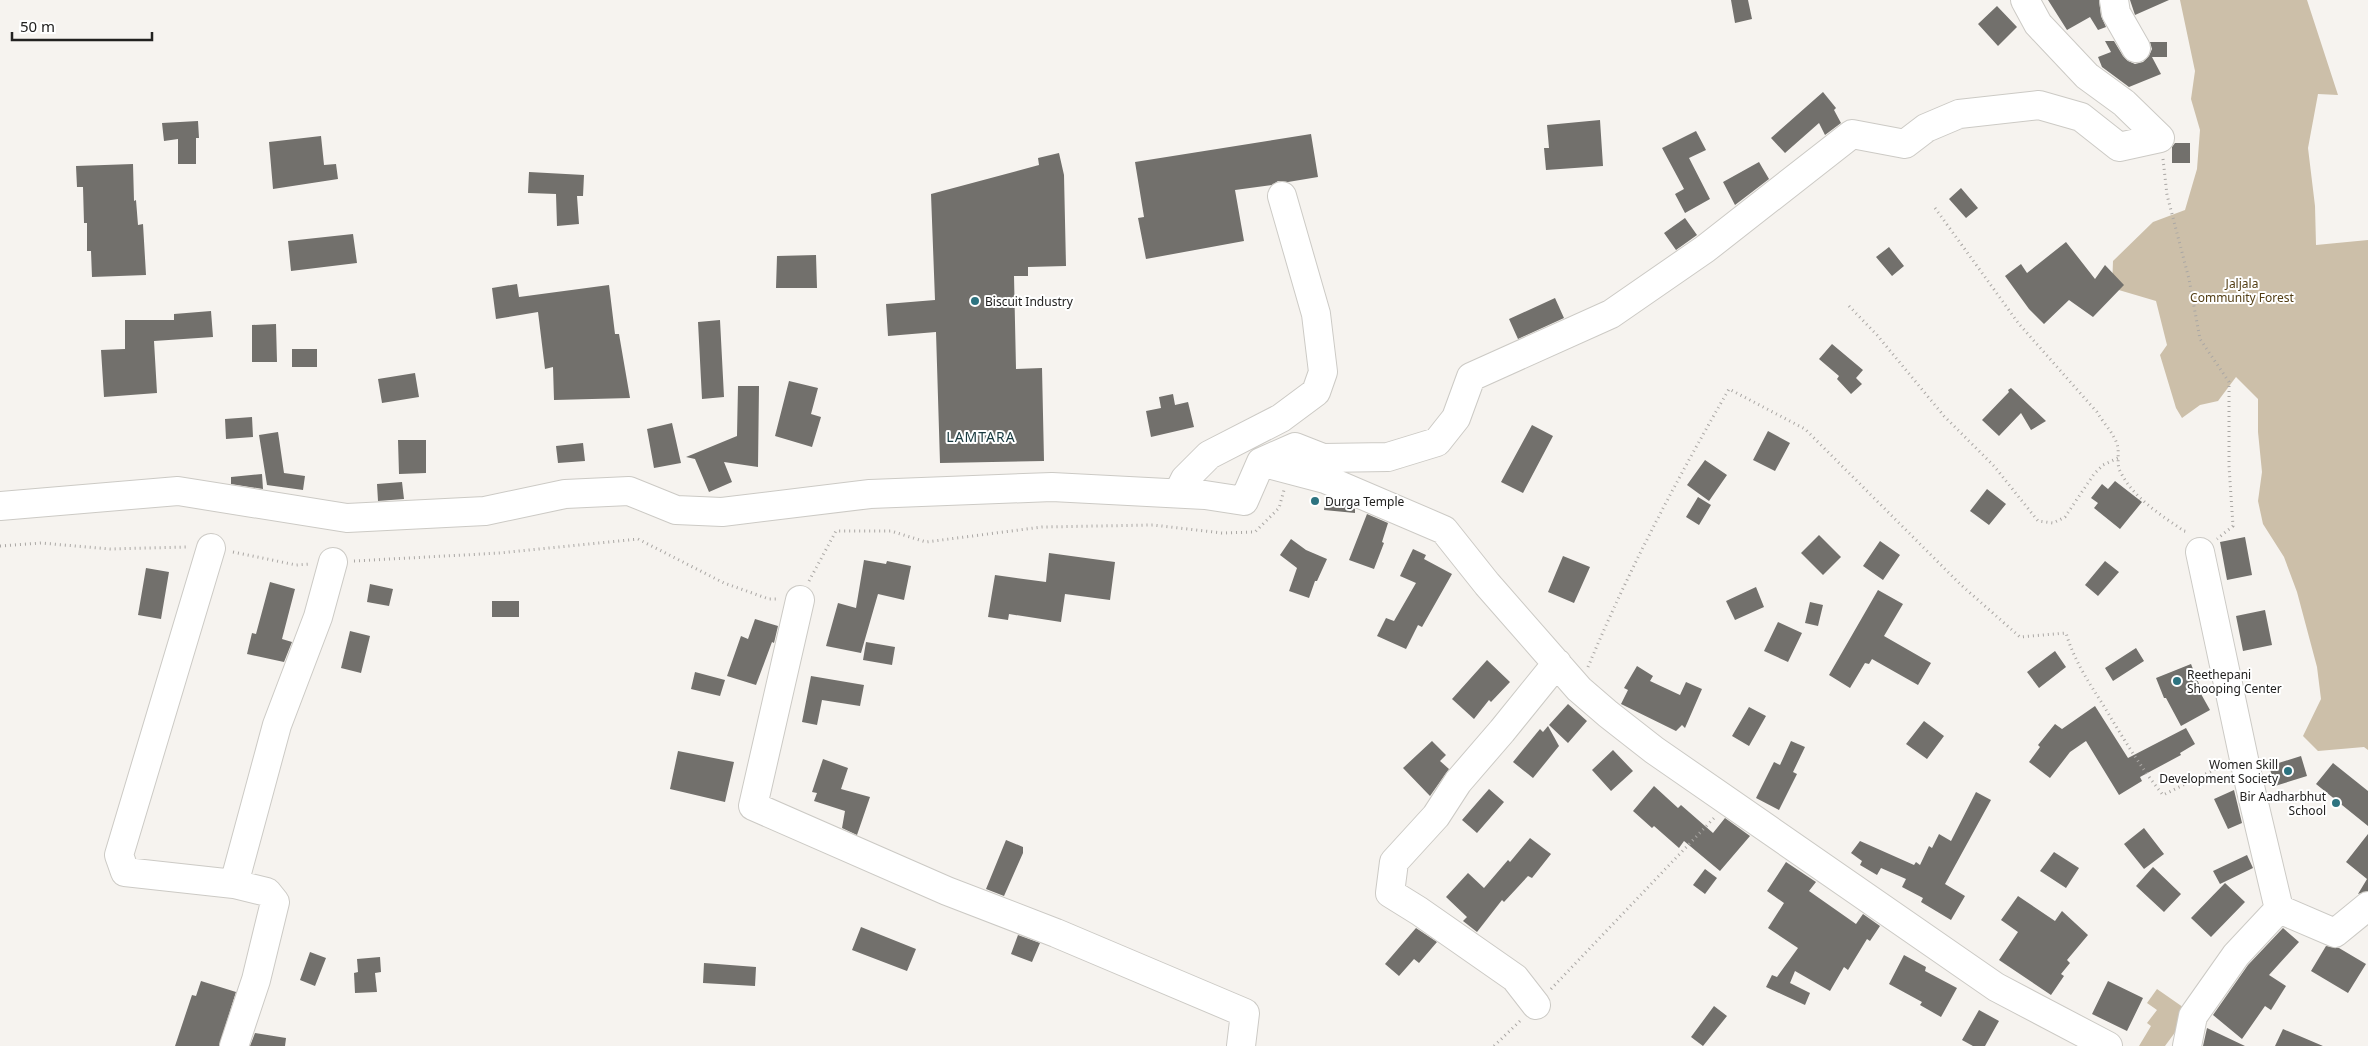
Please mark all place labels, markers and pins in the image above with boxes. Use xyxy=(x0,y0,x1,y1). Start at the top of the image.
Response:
place label: Biscuit Industry xyxy=(985,293,1074,310)
marker: Biscuit Industry xyxy=(969,295,981,307)
place label: Durga Temple xyxy=(1325,493,1405,510)
marker: Durga Temple xyxy=(1309,495,1321,507)
place label: Reethepani Shooping Center xyxy=(2187,666,2282,697)
marker: Reethepani Shooping Center xyxy=(2171,675,2183,687)
place label: Women Skill Development Society xyxy=(2159,756,2279,787)
marker: Women Skill Development Society xyxy=(2282,765,2294,777)
place label: Bir Aadharbhut School xyxy=(2240,788,2327,819)
marker: Bir Aadharbhut School xyxy=(2330,797,2342,809)

